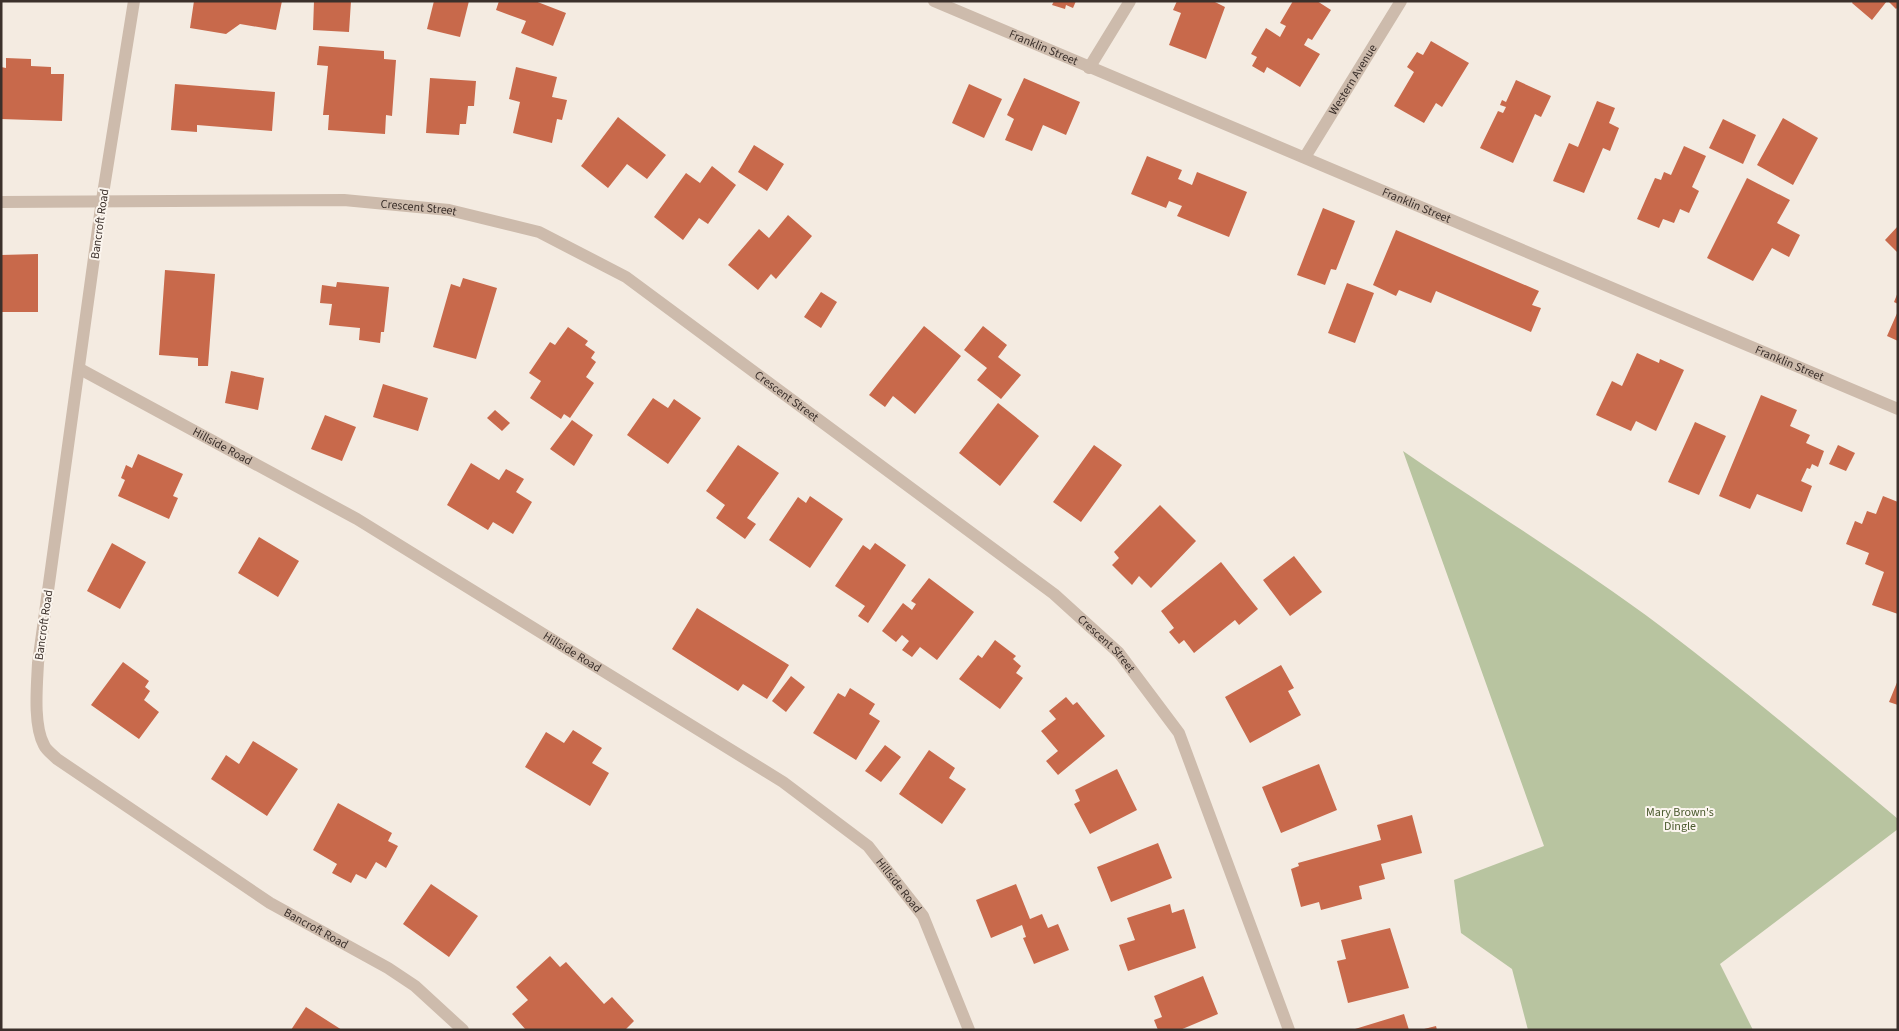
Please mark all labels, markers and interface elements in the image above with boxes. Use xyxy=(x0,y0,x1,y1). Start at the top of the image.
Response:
street label: Franklin Street xyxy=(1007,25,1081,69)
street label: Western Avenue xyxy=(1324,41,1381,118)
street label: Franklin Street xyxy=(1380,183,1454,227)
street label: Bancroft Road xyxy=(87,188,113,260)
street label: Crescent Street xyxy=(380,195,458,220)
street label: Franklin Street xyxy=(1752,341,1827,385)
street label: Crescent Street xyxy=(751,366,822,425)
street label: Hillside Road xyxy=(190,423,255,469)
street label: Bancroft Road xyxy=(31,589,57,661)
street label: Crescent Street xyxy=(1074,611,1139,676)
street label: Hillside Road xyxy=(540,627,605,676)
park label: Mary Brown's Dingle xyxy=(1646,804,1714,835)
street label: Hillside Road xyxy=(872,854,926,916)
street label: Bancroft Road xyxy=(281,904,351,953)

